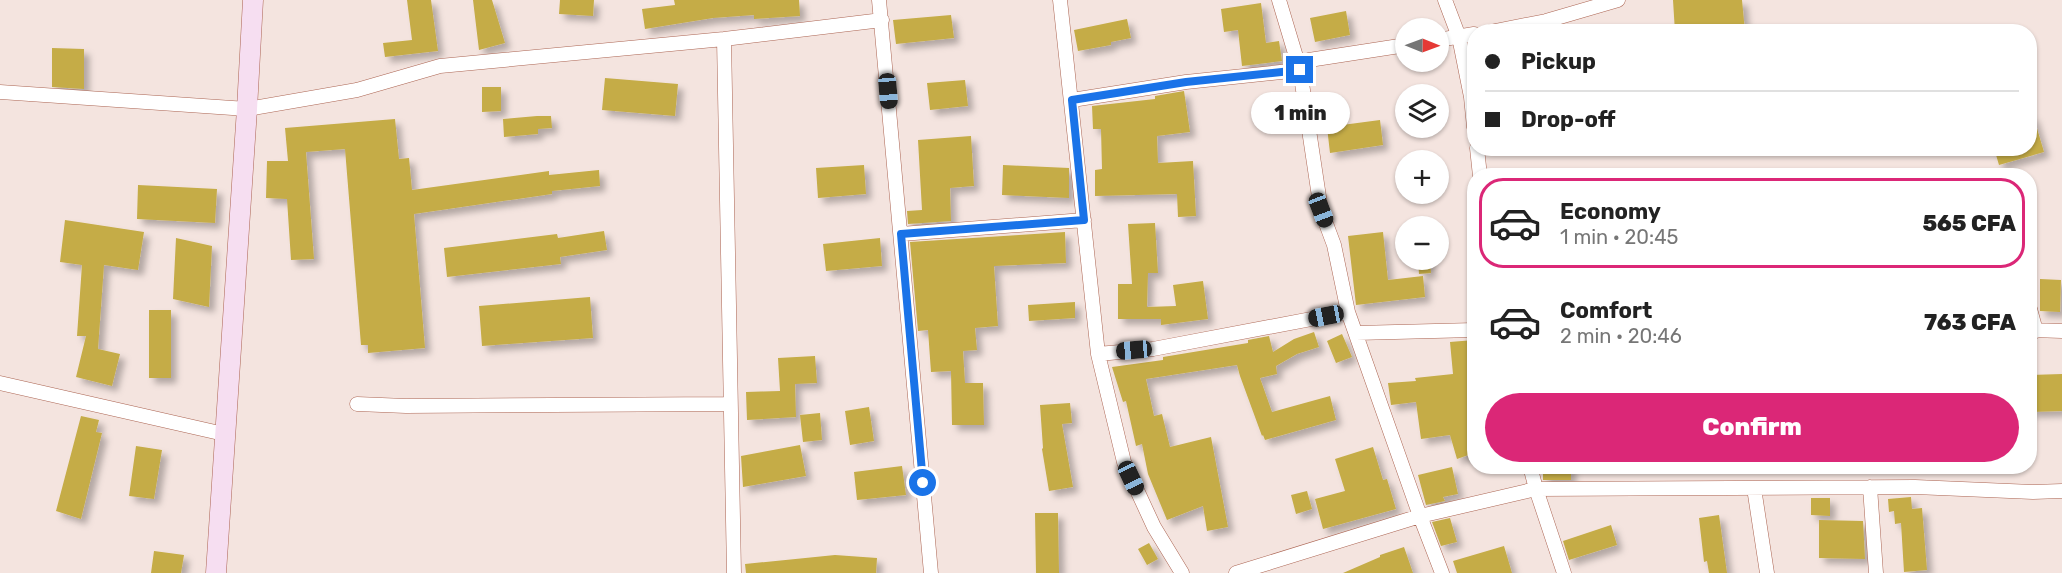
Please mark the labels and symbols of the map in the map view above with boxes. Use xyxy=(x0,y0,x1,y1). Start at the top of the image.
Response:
north arrow xyxy=(1395,18,1449,72)
route end xyxy=(1286,56,1313,83)
car xyxy=(877,72,899,110)
callout: 1 min xyxy=(1250,91,1350,133)
car xyxy=(1306,190,1336,230)
car xyxy=(1307,304,1345,328)
car xyxy=(1115,339,1153,361)
car xyxy=(1115,458,1147,498)
route start xyxy=(909,469,936,496)

